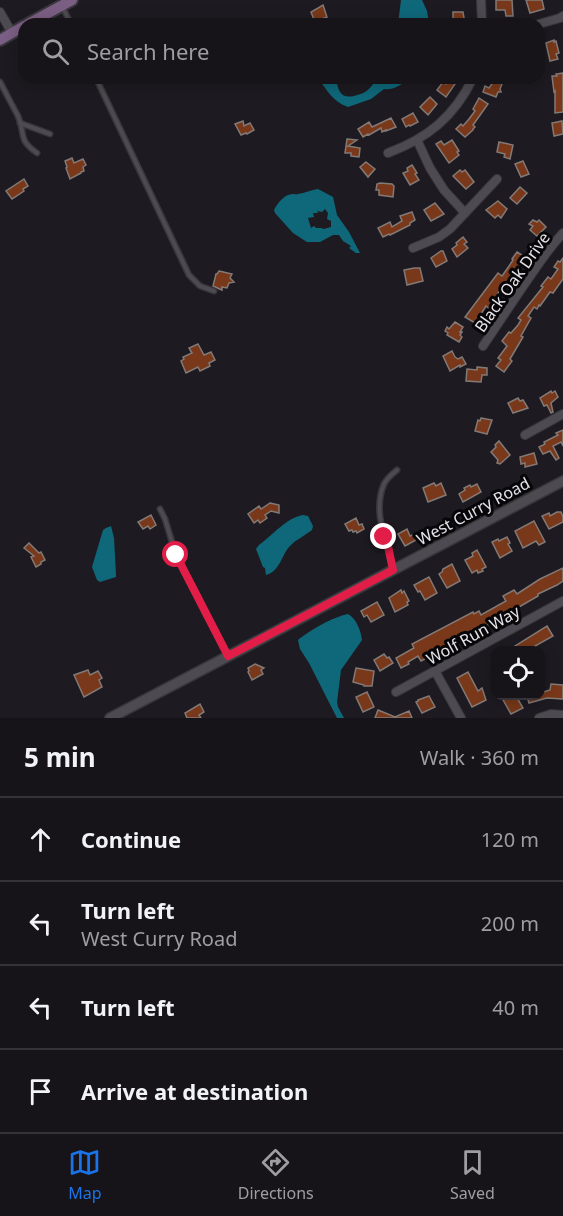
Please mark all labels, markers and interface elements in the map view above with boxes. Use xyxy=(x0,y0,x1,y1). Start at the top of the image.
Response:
search box xyxy=(18,18,545,84)
icon: search xyxy=(39,35,72,68)
text: Search here xyxy=(87,36,209,66)
street label: Black Oak Drive xyxy=(469,228,555,336)
street label: West Curry Road xyxy=(413,472,533,550)
route end xyxy=(370,523,396,549)
route start xyxy=(162,541,188,567)
street label: Wolf Run Way xyxy=(422,600,524,670)
map controls xyxy=(491,646,545,700)
button: locate xyxy=(491,646,545,700)
text: 5 min xyxy=(24,739,96,775)
text: Walk · 360 m xyxy=(420,744,539,771)
icon: ahead xyxy=(24,823,57,856)
text: Continue xyxy=(81,824,181,854)
text: 120 m xyxy=(481,826,539,853)
text: Turn left xyxy=(81,895,175,925)
icon: left xyxy=(24,907,57,940)
text: 200 m xyxy=(481,910,539,937)
text: West Curry Road xyxy=(81,925,237,952)
icon: left xyxy=(24,991,57,1024)
text: Turn left xyxy=(81,992,175,1022)
text: 40 m xyxy=(492,994,539,1021)
icon: arrive xyxy=(24,1075,57,1108)
text: Arrive at destination xyxy=(81,1076,308,1106)
tab: Map xyxy=(68,1146,101,1204)
tab: Directions xyxy=(238,1146,314,1204)
tab: Saved xyxy=(450,1146,495,1204)

